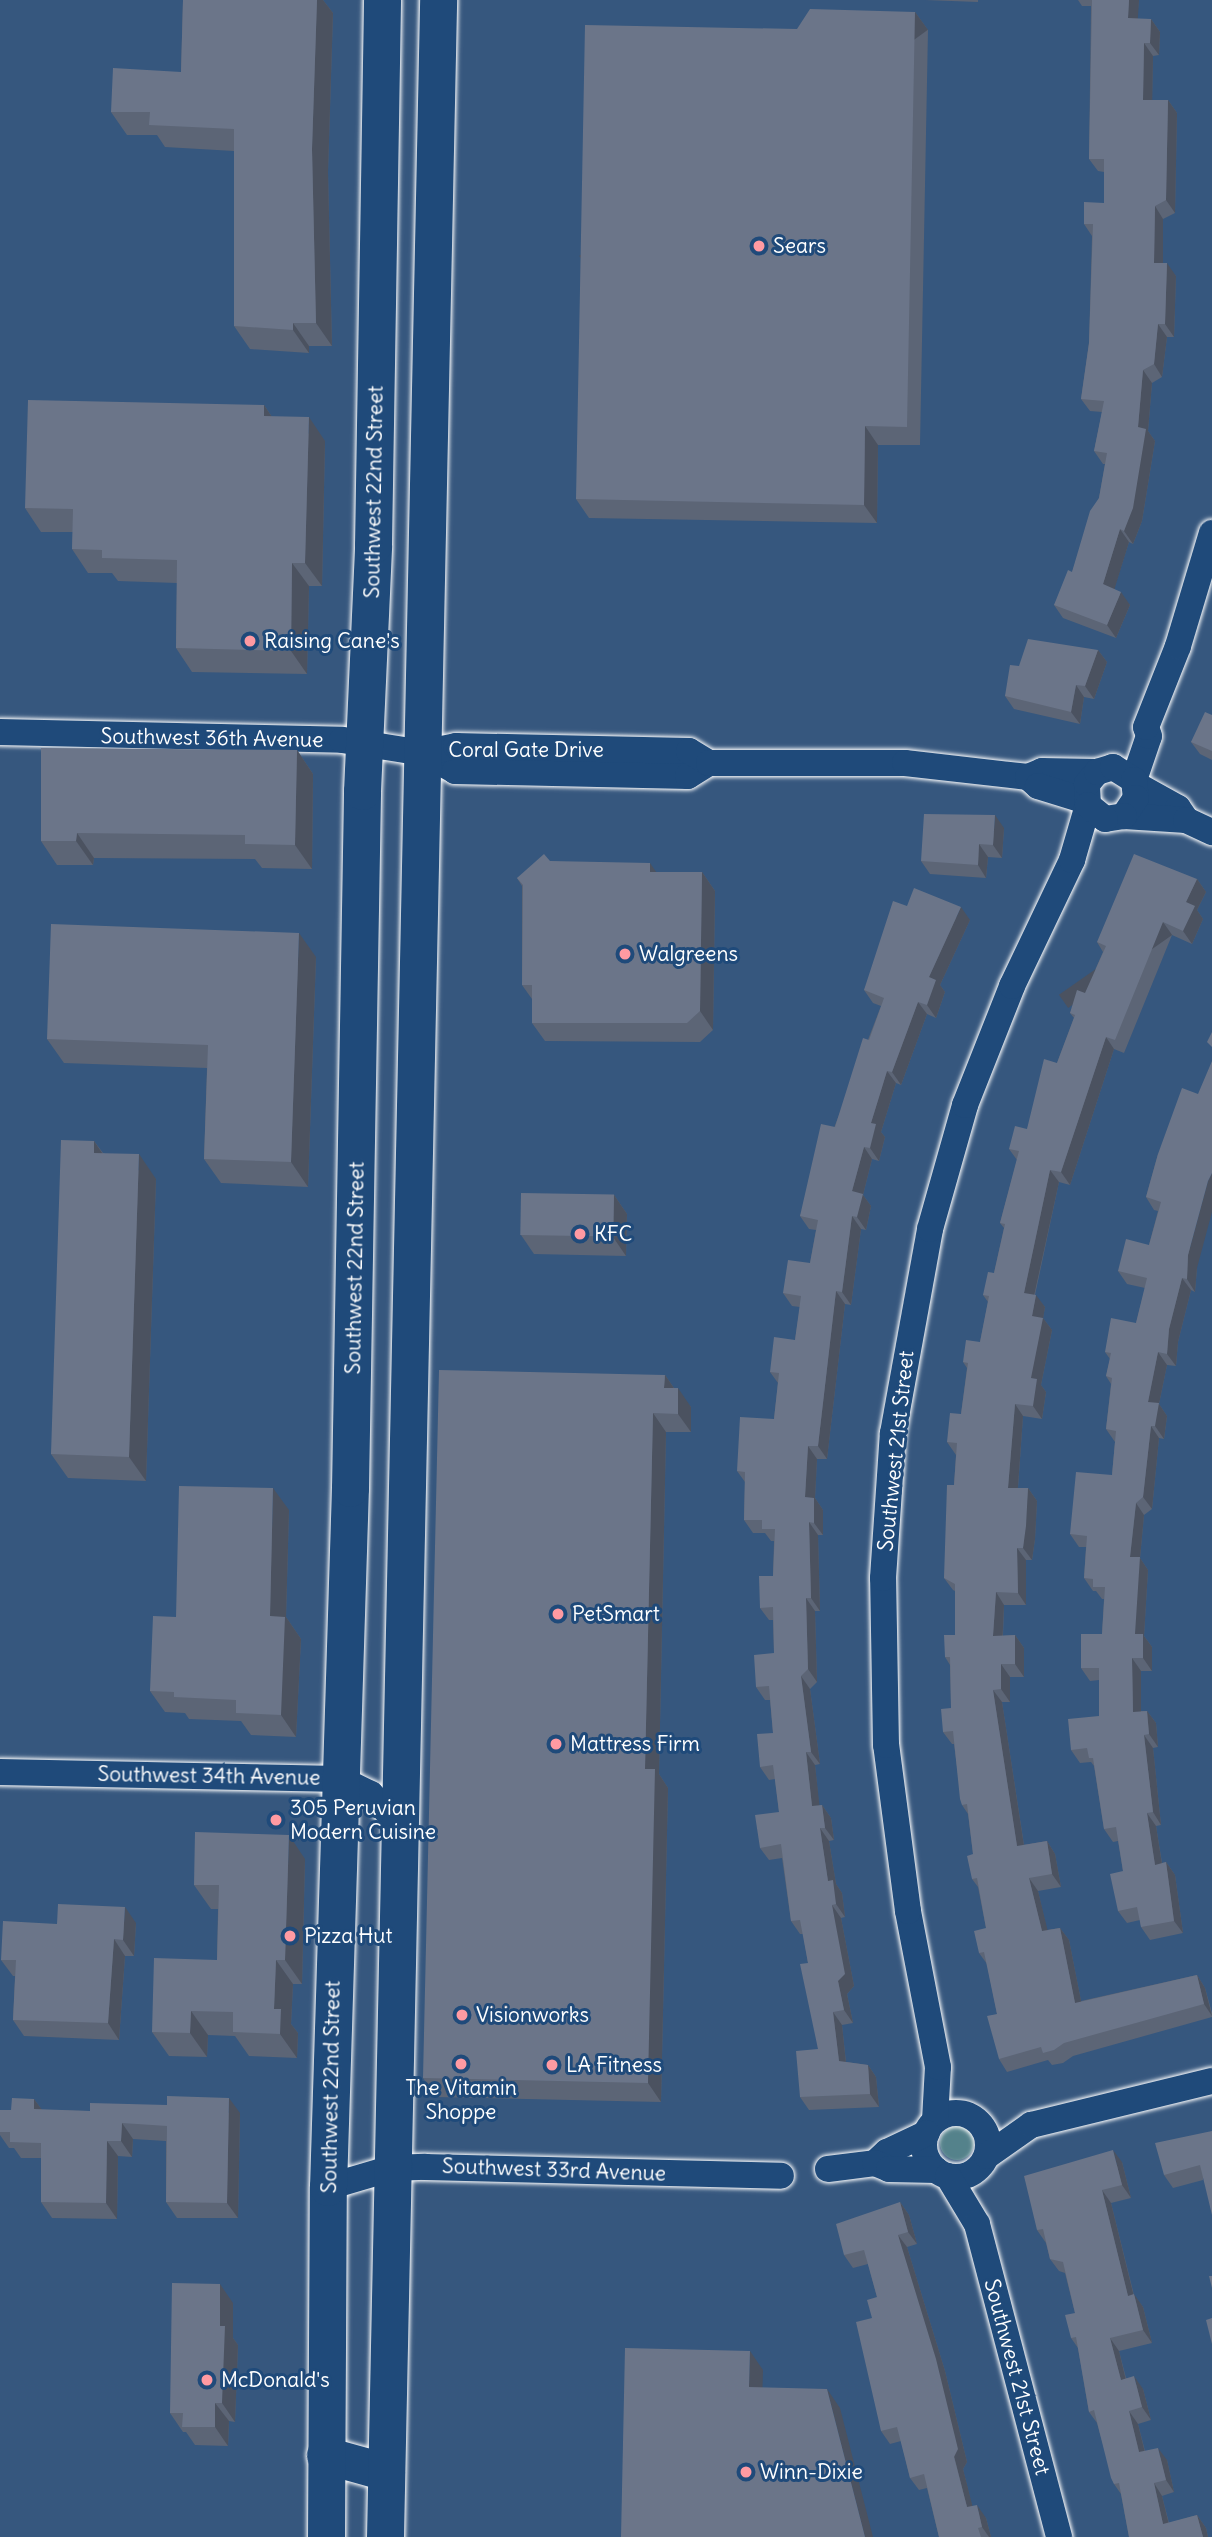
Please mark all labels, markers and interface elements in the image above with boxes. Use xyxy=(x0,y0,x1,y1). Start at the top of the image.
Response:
place label: Sears xyxy=(773,233,826,259)
marker: Sears xyxy=(751,238,767,254)
street label: Southwest 22nd Street xyxy=(360,385,388,599)
place label: Raising Cane's xyxy=(264,628,400,654)
marker: Raising Cane's xyxy=(242,633,258,649)
street label: Southwest 36th Avenue xyxy=(100,723,324,753)
street label: Coral Gate Drive xyxy=(448,737,604,763)
place label: Walgreens xyxy=(639,941,738,967)
marker: Walgreens xyxy=(617,946,633,962)
street label: Southwest 22nd Street xyxy=(341,1161,369,1375)
place label: KFC xyxy=(594,1221,632,1247)
marker: KFC xyxy=(572,1226,588,1242)
street label: Southwest 21st Street xyxy=(873,1349,919,1553)
place label: PetSmart xyxy=(572,1601,660,1627)
marker: PetSmart xyxy=(550,1606,566,1622)
place label: Mattress Firm xyxy=(570,1731,700,1757)
marker: Mattress Firm xyxy=(548,1736,564,1752)
street label: Southwest 34th Avenue xyxy=(97,1761,321,1791)
place label: 305 Peruvian Modern Cuisine xyxy=(290,1795,436,1845)
marker: 305 Peruvian Modern Cuisine xyxy=(268,1812,284,1828)
place label: Pizza Hut xyxy=(304,1923,393,1949)
marker: Pizza Hut xyxy=(282,1928,298,1944)
street label: Southwest 22nd Street xyxy=(317,1980,345,2194)
place label: Visionworks xyxy=(476,2002,589,2028)
marker: Visionworks xyxy=(454,2007,470,2023)
place label: LA Fitness xyxy=(566,2052,662,2078)
marker: The Vitamin Shoppe xyxy=(453,2056,469,2072)
marker: LA Fitness xyxy=(544,2057,560,2073)
place label: The Vitamin Shoppe xyxy=(405,2075,517,2125)
street label: Southwest 33rd Avenue xyxy=(442,2153,666,2187)
street label: Southwest 21st Street xyxy=(979,2276,1055,2478)
place label: McDonald's xyxy=(221,2367,330,2393)
marker: McDonald's xyxy=(199,2372,215,2388)
place label: Winn-Dixie xyxy=(760,2459,863,2485)
marker: Winn-Dixie xyxy=(738,2464,754,2480)

